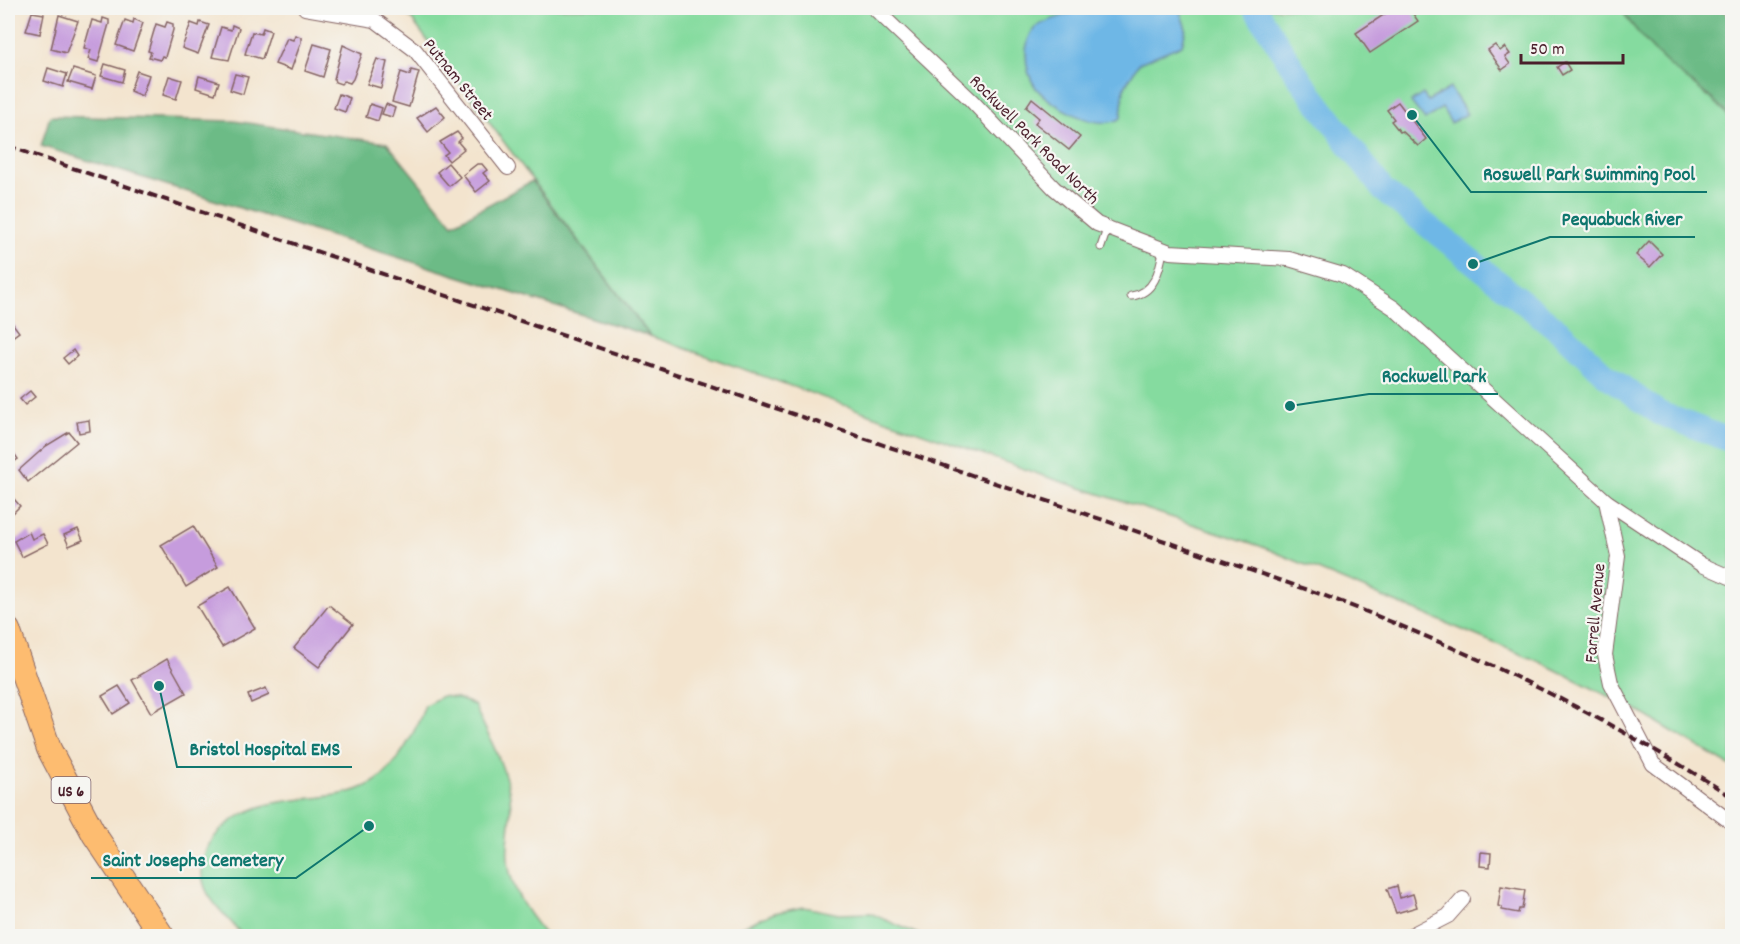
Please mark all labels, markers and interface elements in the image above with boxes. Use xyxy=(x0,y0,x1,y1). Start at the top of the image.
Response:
scale bar xyxy=(1521,27,1623,65)
street label: Putnam Street xyxy=(416,34,498,127)
text: 50 m xyxy=(1530,38,1565,63)
street label: Rockwell Park Road North xyxy=(963,70,1104,211)
callout: Roswell Park Swimming Pool xyxy=(1471,154,1707,192)
text: Roswell Park Swimming Pool xyxy=(1483,162,1695,190)
callout: Pequabuck River xyxy=(1550,199,1695,237)
text: Pequabuck River xyxy=(1562,207,1683,235)
callout: Rockwell Park xyxy=(1369,356,1498,394)
text: Rockwell Park xyxy=(1382,364,1486,392)
street label: Farrell Avenue xyxy=(1580,562,1613,664)
callout: Bristol Hospital EMS xyxy=(177,729,352,767)
text: Bristol Hospital EMS xyxy=(190,737,341,765)
road number: US 6 xyxy=(52,777,90,803)
callout: Saint Josephs Cemetery xyxy=(91,840,296,878)
text: Saint Josephs Cemetery xyxy=(103,848,284,876)

